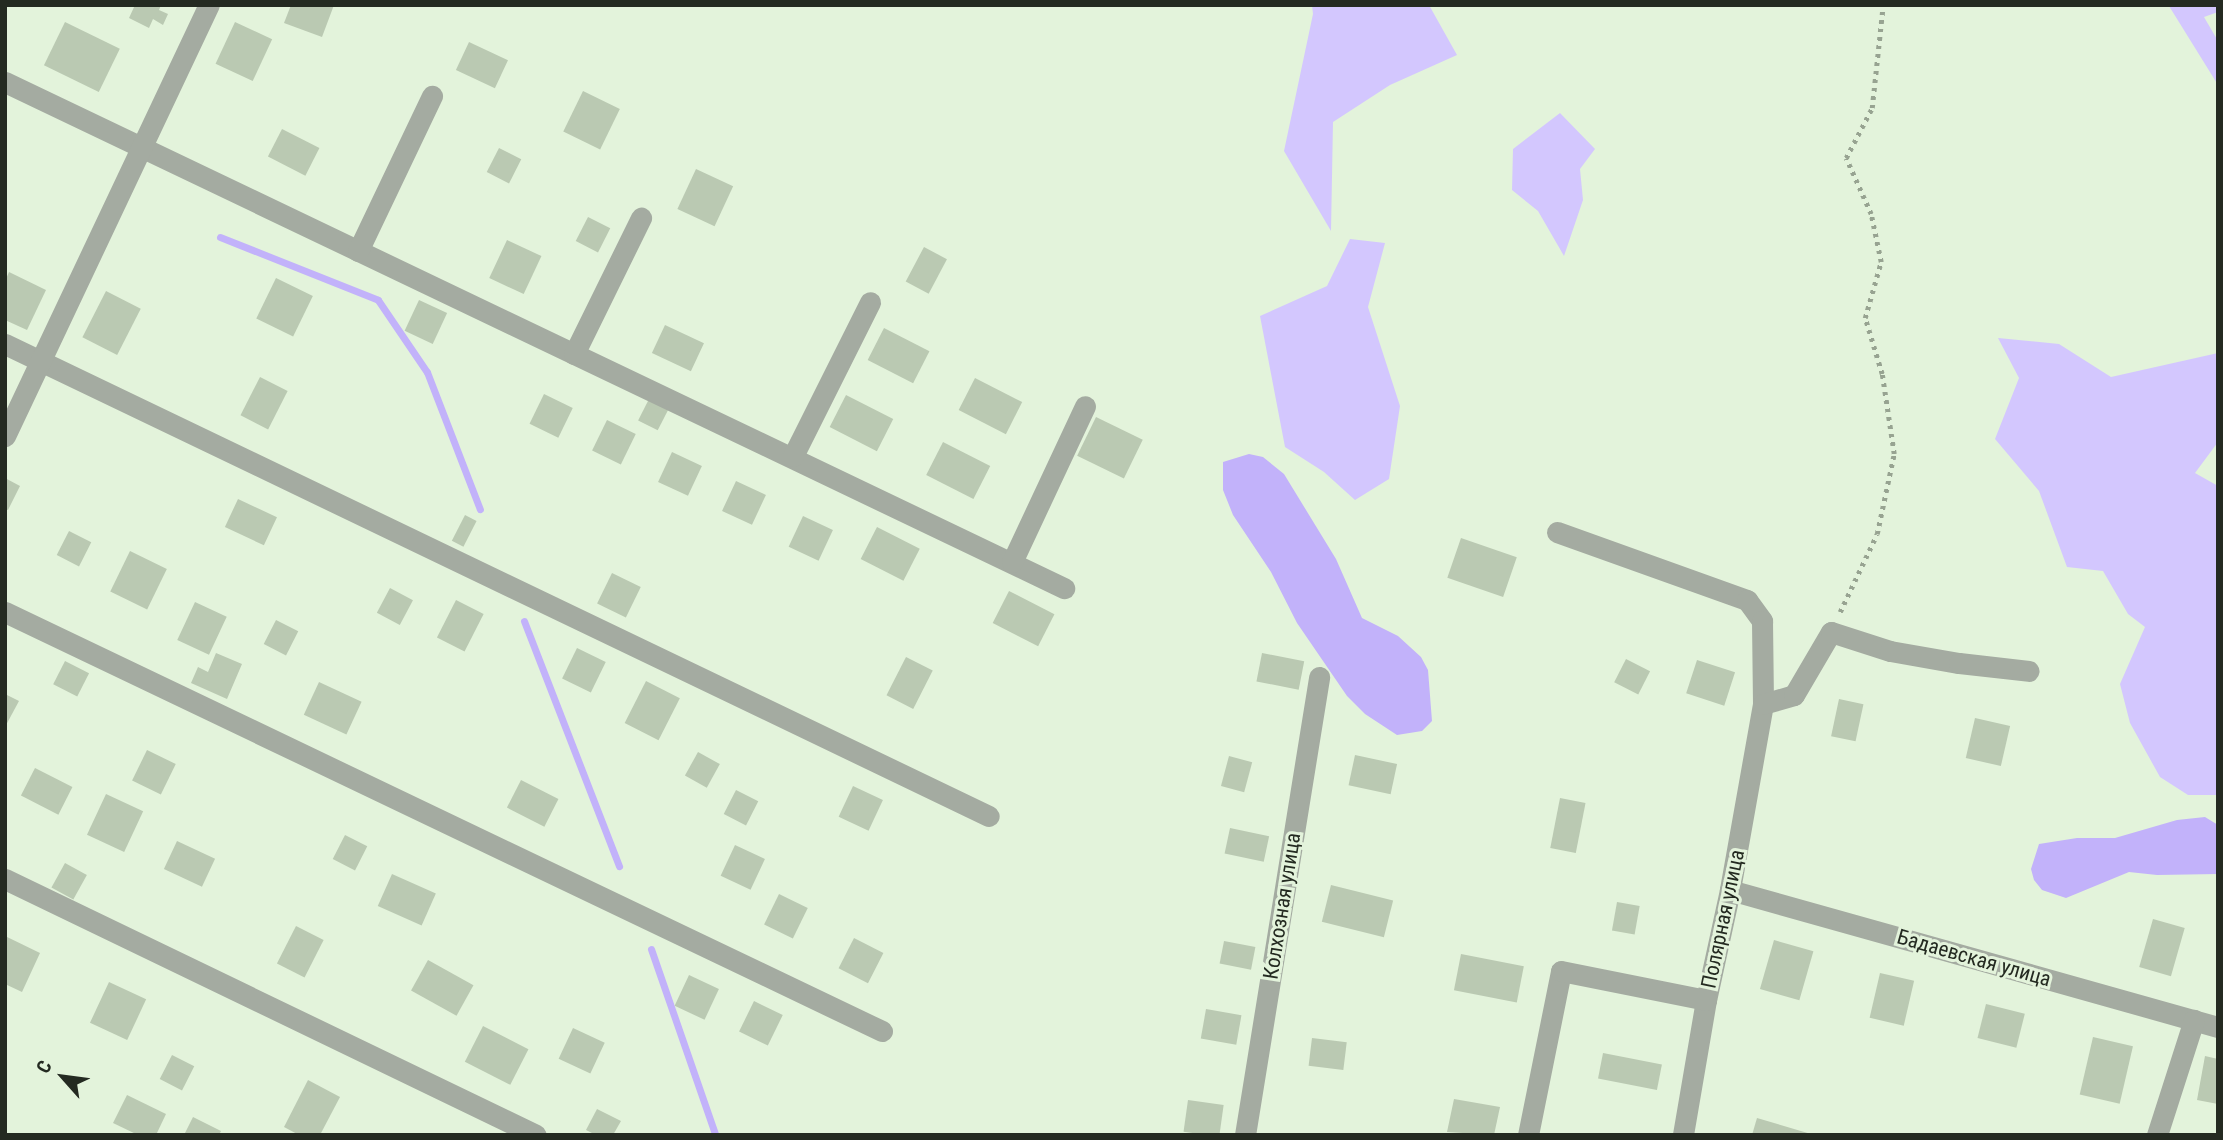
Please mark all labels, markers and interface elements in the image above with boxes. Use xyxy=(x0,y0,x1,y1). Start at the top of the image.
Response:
street label: Колхозная улица xyxy=(1258,831,1306,981)
street label: Полярная улица xyxy=(1696,847,1750,991)
street label: Бадаевская улица xyxy=(1894,924,2054,992)
north arrow xyxy=(28,1042,98,1112)
text: С xyxy=(31,1057,57,1077)

